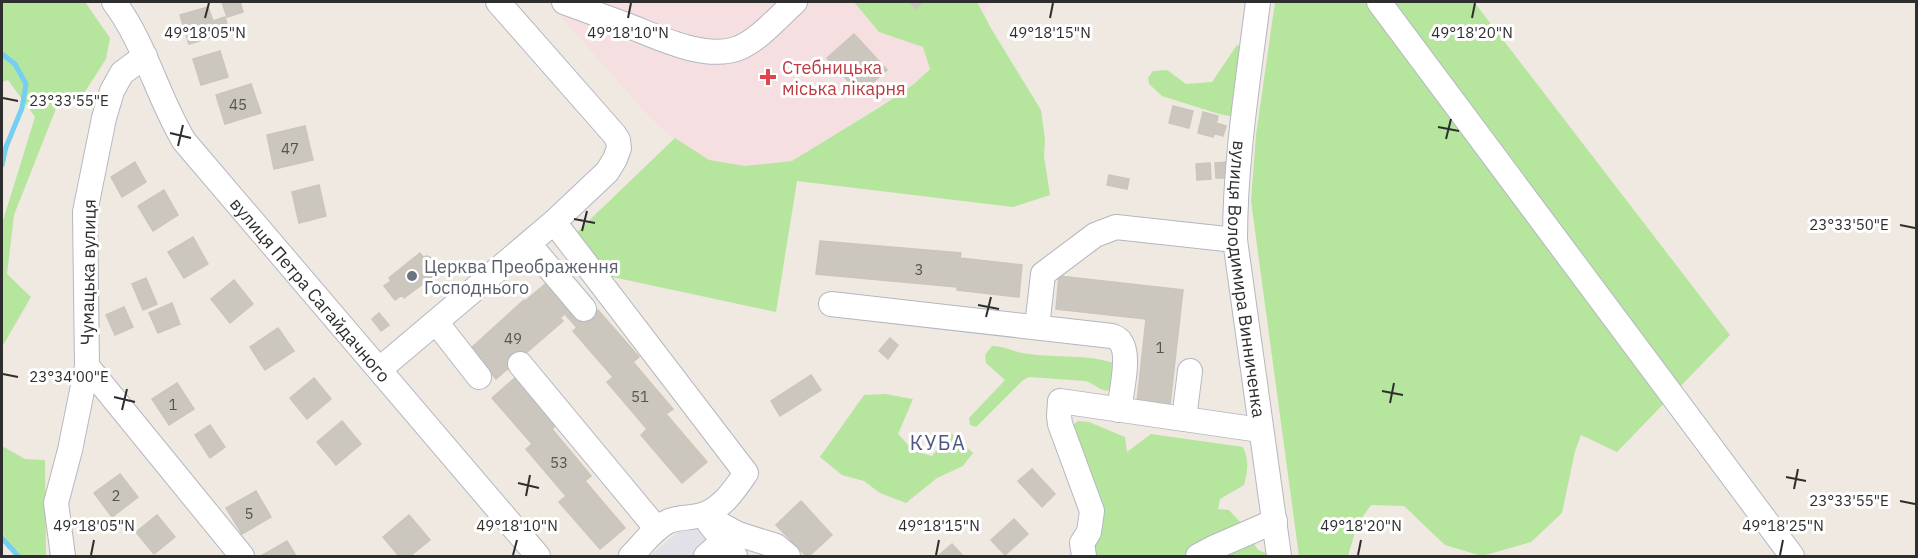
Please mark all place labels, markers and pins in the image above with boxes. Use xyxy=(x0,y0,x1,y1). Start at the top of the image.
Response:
place label: Стебницька міська лікарня xyxy=(782,56,906,100)
marker: Стебницька міська лікарня xyxy=(759,68,777,86)
place label: Церква Преображення Господнього xyxy=(424,255,619,299)
marker: Церква Преображення Господнього xyxy=(405,269,419,283)

